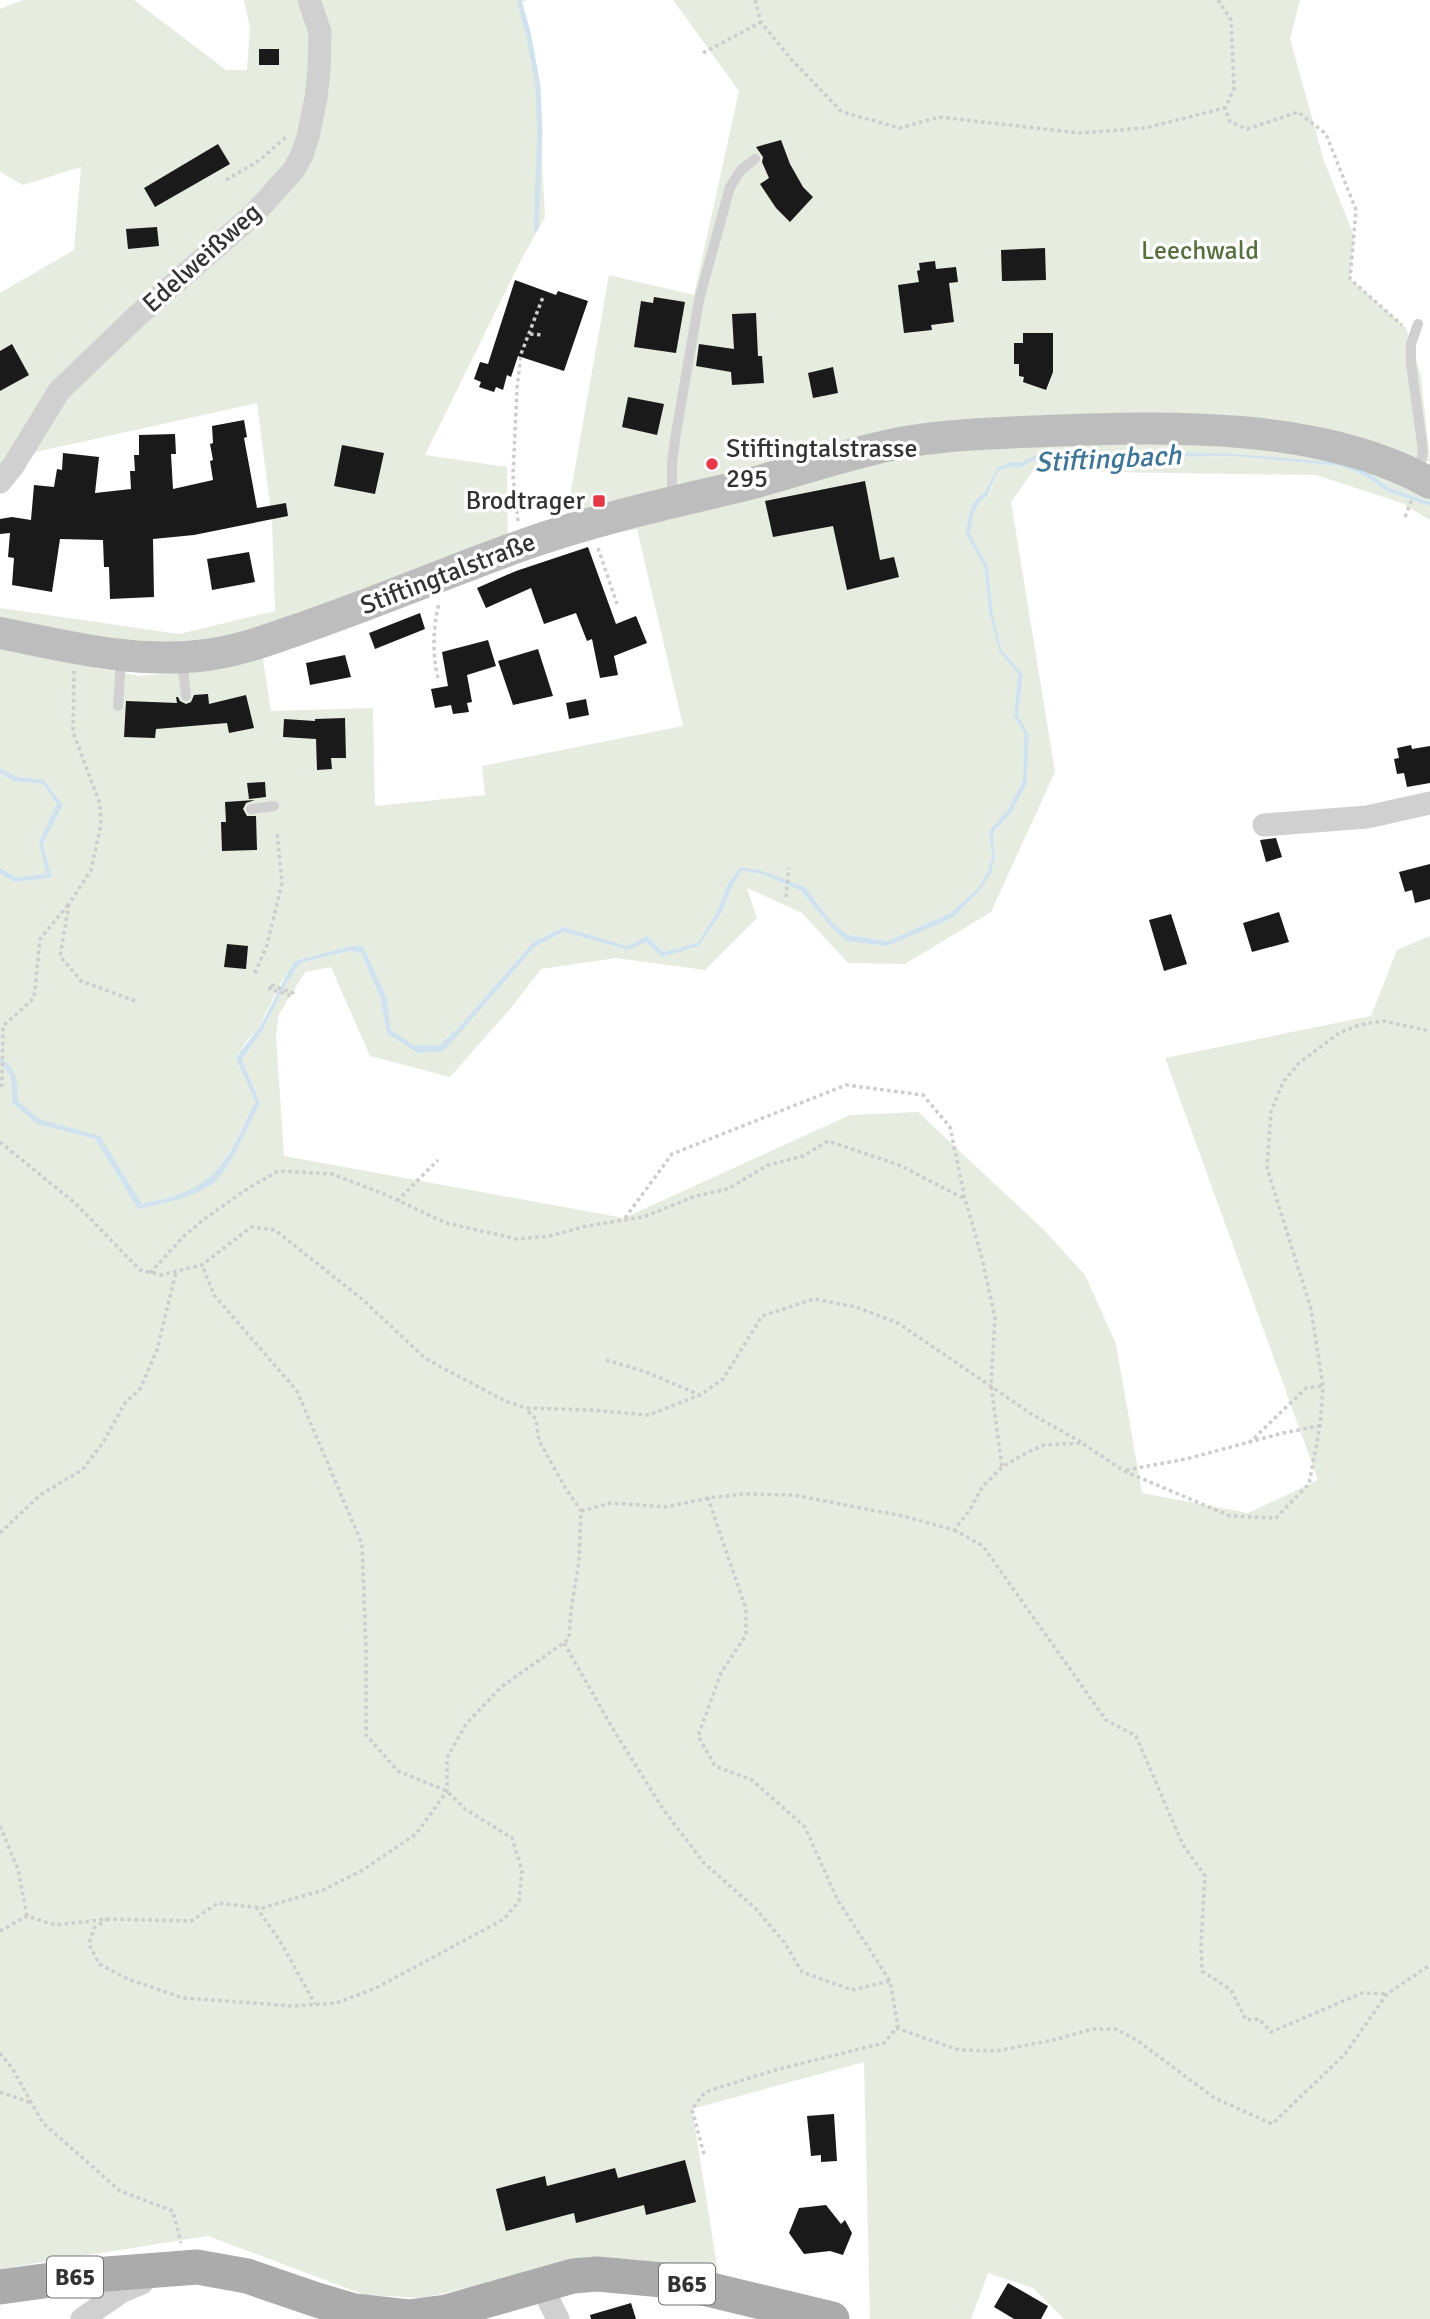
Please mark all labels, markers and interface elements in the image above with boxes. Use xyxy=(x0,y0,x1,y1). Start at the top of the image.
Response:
street label: Edelweißweg xyxy=(136,196,268,320)
park label: Leechwald xyxy=(1141,235,1259,267)
place label: Stiftingtalstrasse 295 xyxy=(726,433,918,495)
water label: Stiftingbach xyxy=(1034,438,1183,480)
marker: Stiftingtalstrasse 295 xyxy=(704,456,720,472)
place label: Brodtrager xyxy=(465,485,585,517)
marker: Brodtrager xyxy=(591,493,607,509)
street label: Stiftingtalstraße xyxy=(356,526,540,622)
road number: B65 xyxy=(47,2256,103,2298)
road number: B65 xyxy=(659,2264,715,2304)

